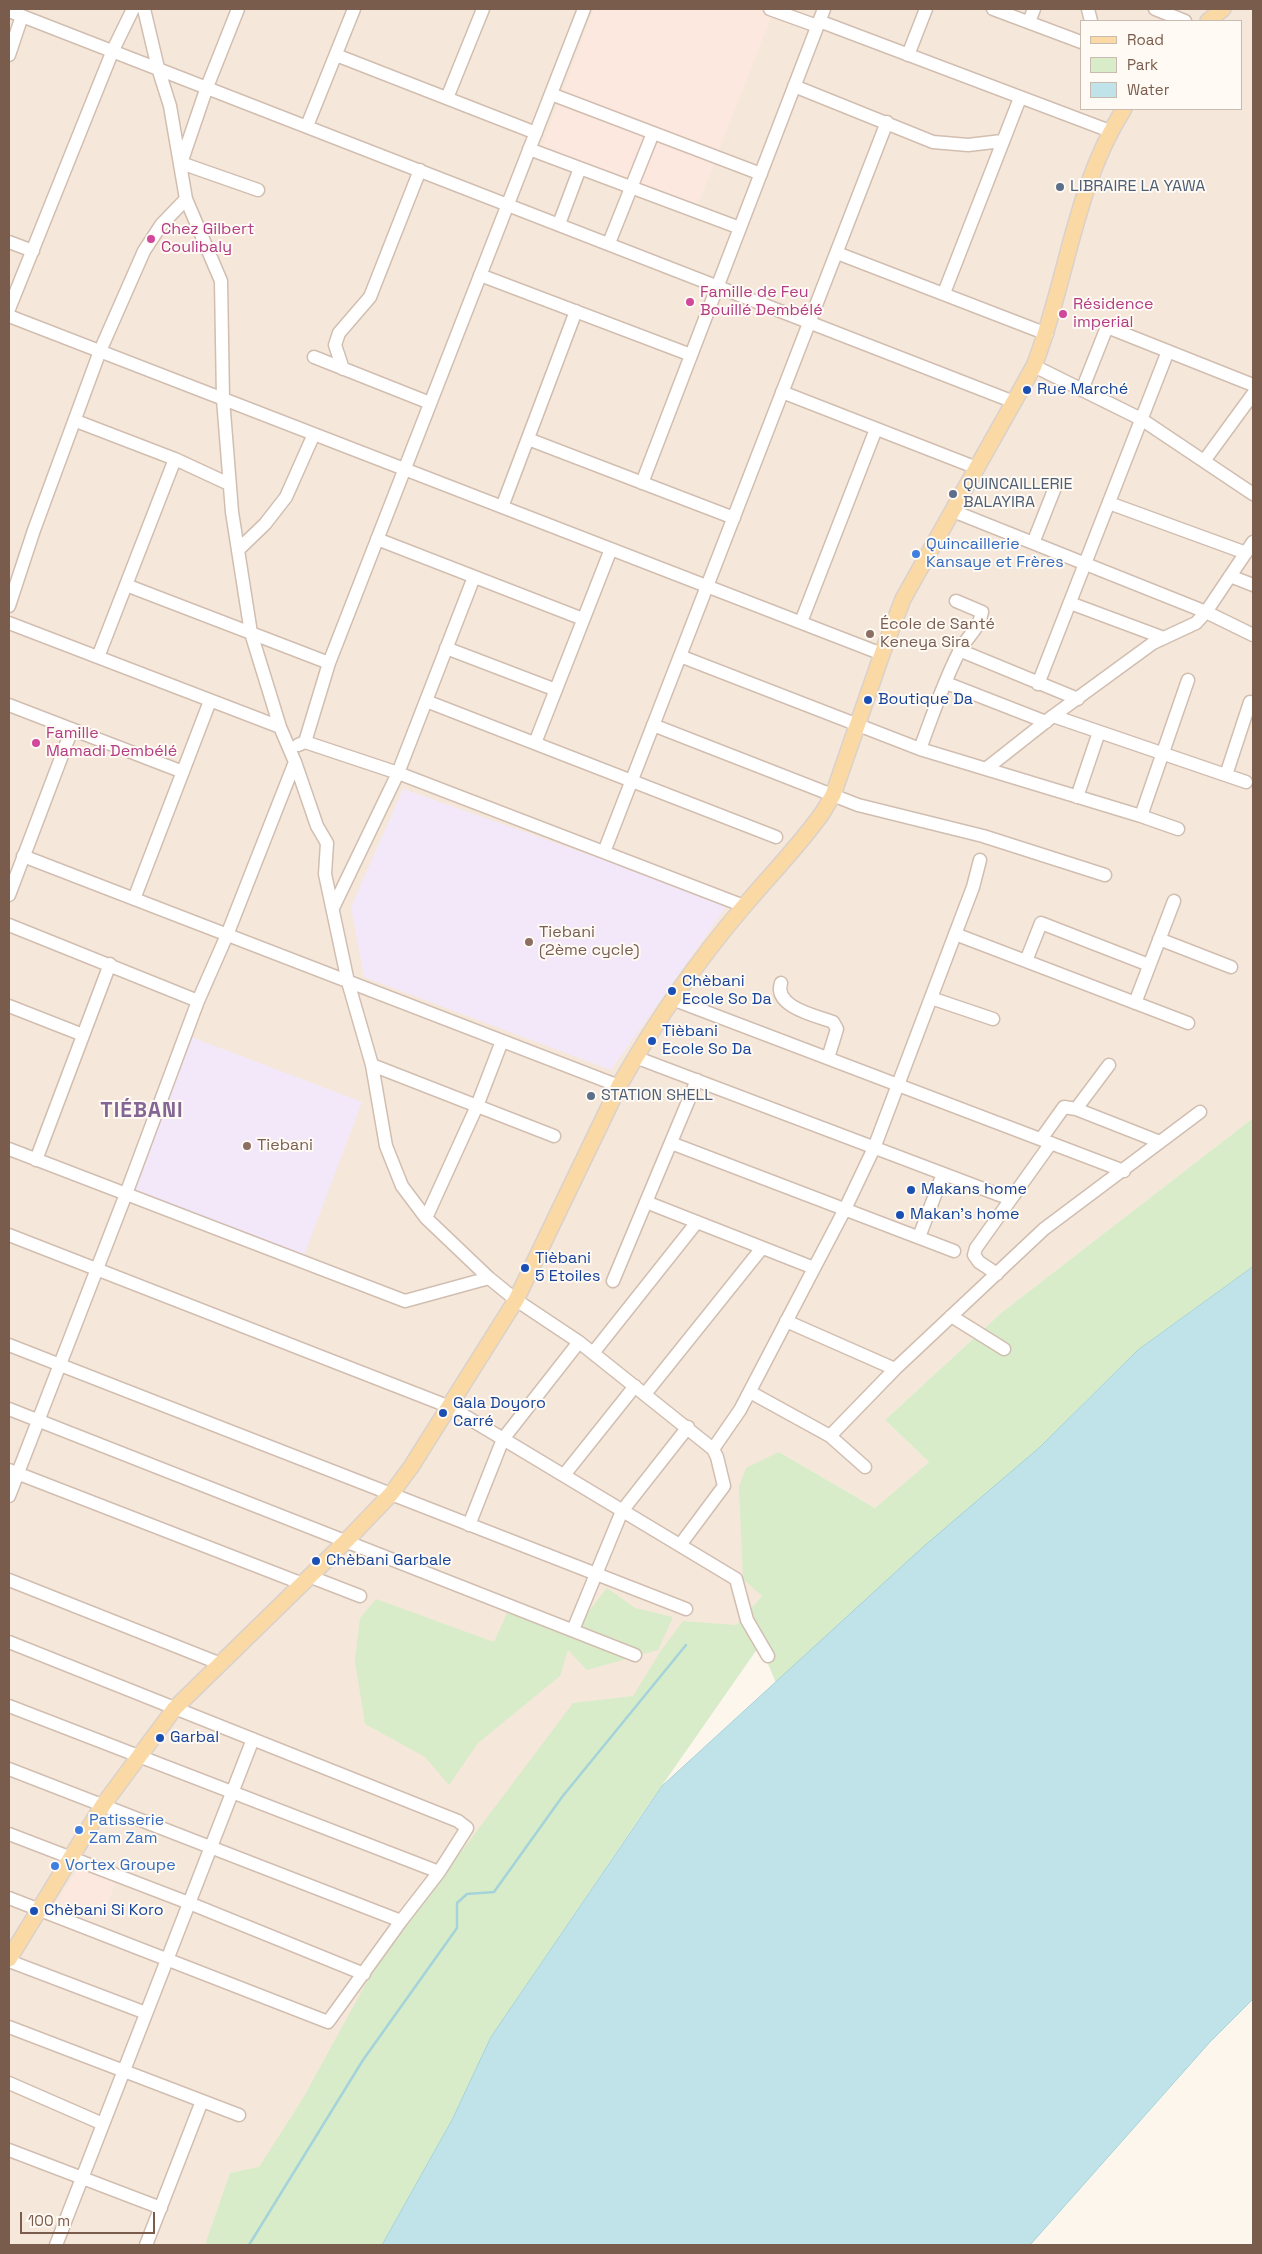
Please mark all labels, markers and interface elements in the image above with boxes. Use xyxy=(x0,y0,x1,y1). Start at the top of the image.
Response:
legend xyxy=(1080,20,1242,110)
text: Road xyxy=(1127,30,1164,49)
text: Park xyxy=(1127,55,1158,74)
text: Water xyxy=(1127,80,1169,99)
place label: LIBRAIRE LA YAWA xyxy=(1070,177,1205,197)
marker: LIBRAIRE LA YAWA xyxy=(1054,181,1066,193)
place label: Chez Gilbert Coulibaly xyxy=(161,220,254,258)
marker: Chez Gilbert Coulibaly xyxy=(145,233,157,245)
place label: Famille de Feu Bouillé Dembélé xyxy=(700,283,823,321)
place label: Résidence imperial xyxy=(1073,295,1154,333)
marker: Famille de Feu Bouillé Dembélé xyxy=(684,296,696,308)
marker: Résidence imperial xyxy=(1057,308,1069,320)
place label: Rue Marché xyxy=(1037,380,1128,400)
marker: Rue Marché xyxy=(1021,384,1033,396)
place label: QUINCAILLERIE BALAYIRA xyxy=(963,475,1073,513)
marker: QUINCAILLERIE BALAYIRA xyxy=(947,488,959,500)
place label: Quincaillerie Kansaye et Frères xyxy=(926,535,1064,573)
marker: Quincaillerie Kansaye et Frères xyxy=(910,548,922,560)
place label: École de Santé Keneya Sira xyxy=(880,615,995,653)
marker: École de Santé Keneya Sira xyxy=(864,628,876,640)
place label: Boutique Da xyxy=(878,690,973,710)
marker: Boutique Da xyxy=(862,694,874,706)
place label: Famille Mamadi Dembélé xyxy=(46,724,177,762)
marker: Famille Mamadi Dembélé xyxy=(30,737,42,749)
place label: Tiebani (2ème cycle) xyxy=(539,923,640,961)
marker: Tiebani (2ème cycle) xyxy=(523,936,535,948)
place label: Chèbani Ecole So Da xyxy=(682,972,772,1010)
marker: Chèbani Ecole So Da xyxy=(666,985,678,997)
place label: Tièbani Ecole So Da xyxy=(662,1022,752,1060)
marker: Tièbani Ecole So Da xyxy=(646,1035,658,1047)
place label: STATION SHELL xyxy=(601,1086,713,1106)
marker: STATION SHELL xyxy=(585,1090,597,1102)
district label: TIÉBANI xyxy=(99,1098,185,1124)
place label: Tiebani xyxy=(257,1136,313,1156)
marker: Tiebani xyxy=(241,1140,253,1152)
place label: Makans home xyxy=(921,1180,1027,1200)
marker: Makans home xyxy=(905,1184,917,1196)
place label: Makan's home xyxy=(910,1205,1019,1225)
marker: Makan's home xyxy=(894,1209,906,1221)
place label: Tièbani 5 Etoiles xyxy=(535,1249,600,1287)
marker: Tièbani 5 Etoiles xyxy=(519,1262,531,1274)
place label: Gala Doyoro Carré xyxy=(453,1394,546,1432)
marker: Gala Doyoro Carré xyxy=(437,1407,449,1419)
place label: Chèbani Garbale xyxy=(326,1551,452,1571)
marker: Chèbani Garbale xyxy=(310,1555,322,1567)
place label: Garbal xyxy=(170,1728,219,1748)
marker: Garbal xyxy=(154,1732,166,1744)
place label: Patisserie Zam Zam xyxy=(89,1811,164,1849)
marker: Patisserie Zam Zam xyxy=(73,1824,85,1836)
place label: Vortex Groupe xyxy=(65,1856,176,1876)
marker: Vortex Groupe xyxy=(49,1860,61,1872)
place label: Chèbani Si Koro xyxy=(44,1901,164,1921)
marker: Chèbani Si Koro xyxy=(28,1905,40,1917)
scale bar xyxy=(22,2202,158,2234)
text: 100 m xyxy=(28,2211,70,2230)

